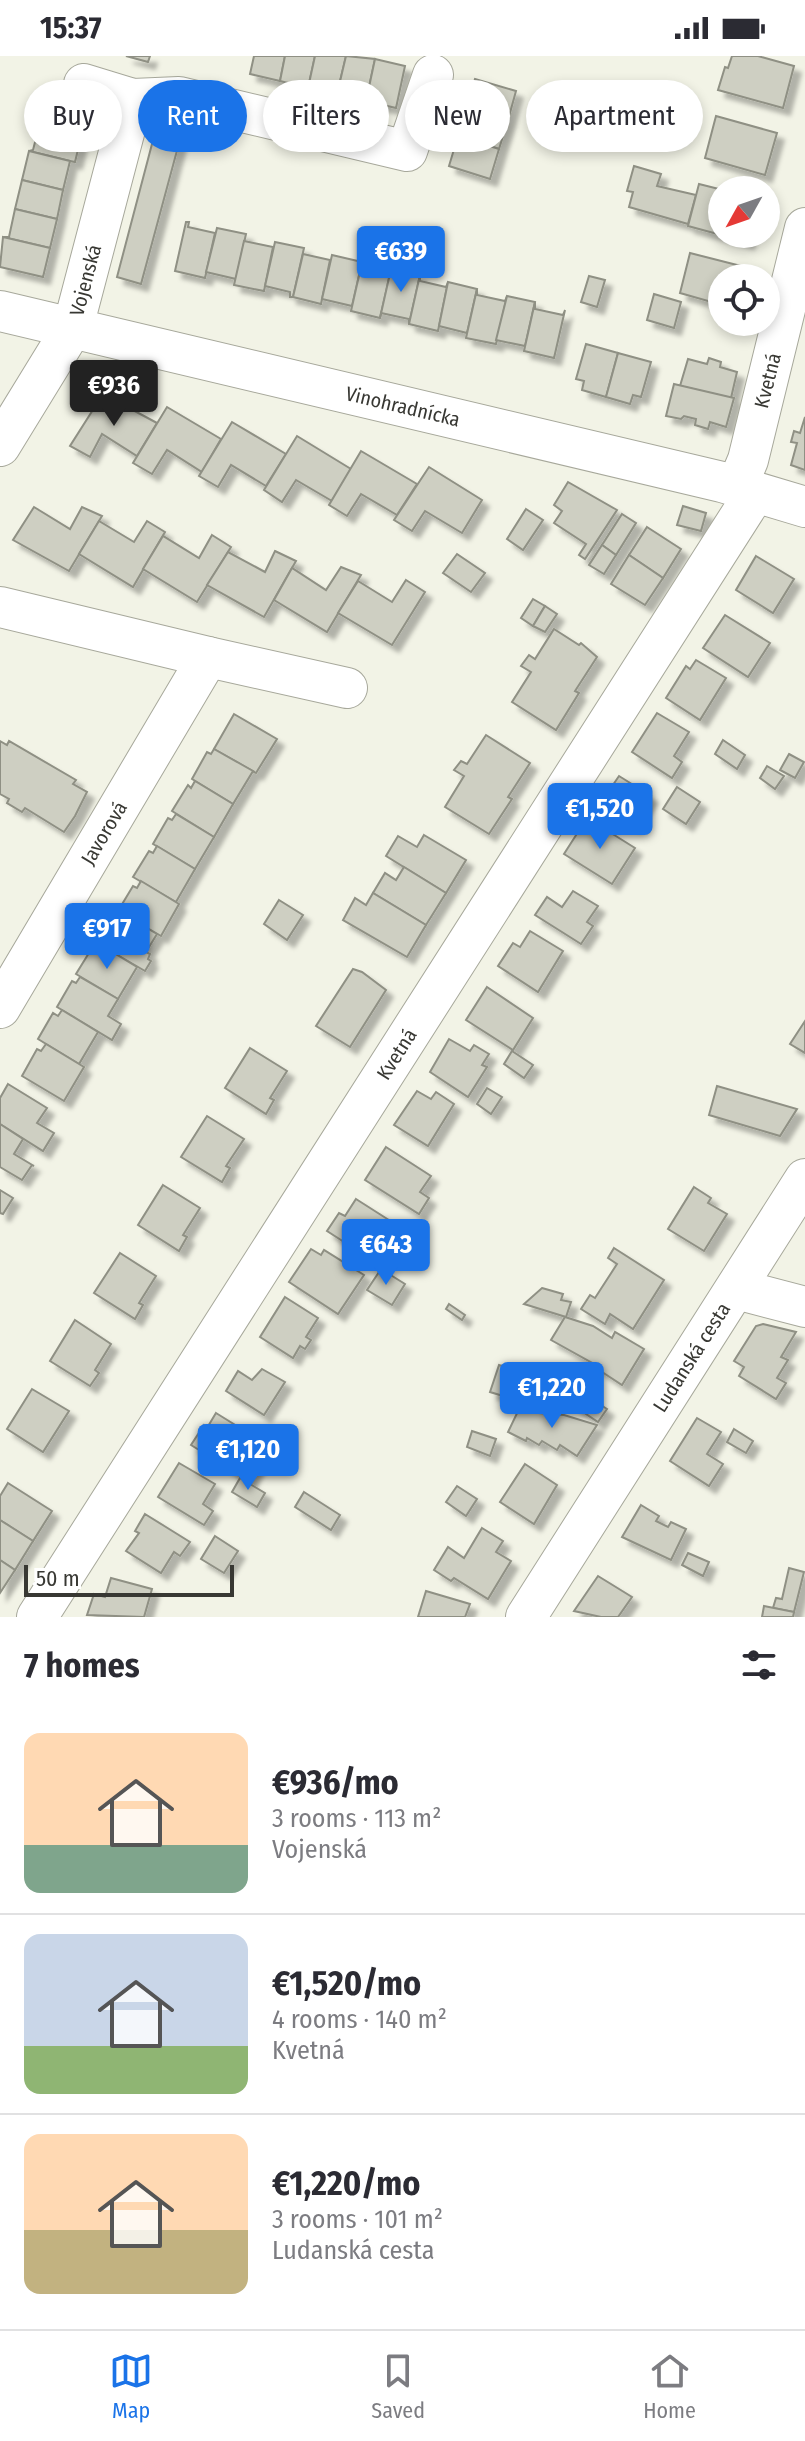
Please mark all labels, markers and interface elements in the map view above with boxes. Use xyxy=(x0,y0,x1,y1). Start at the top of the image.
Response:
text: 15:37 xyxy=(40,10,102,46)
chip: Buy xyxy=(24,80,122,152)
chip: Rent xyxy=(138,80,247,152)
chip: Filters xyxy=(263,80,389,152)
chip: New xyxy=(405,80,510,152)
chip: Apartment xyxy=(526,80,703,152)
north arrow xyxy=(708,176,780,248)
map controls xyxy=(708,176,780,336)
pin: €639 xyxy=(354,226,448,294)
text: €639 xyxy=(375,236,427,267)
street label: Vojenská xyxy=(64,242,106,319)
button: locate xyxy=(708,264,780,336)
street label: Kvetná xyxy=(749,351,786,411)
pin: €936 xyxy=(67,360,161,428)
text: €936 xyxy=(88,370,140,401)
street label: Vinohradnícka xyxy=(343,381,462,432)
pin: €1,520 xyxy=(535,783,665,851)
text: €1,520 xyxy=(566,793,634,824)
street label: Javorová xyxy=(76,797,132,869)
pin: €917 xyxy=(60,903,154,971)
text: €917 xyxy=(83,913,131,944)
street label: Kvetná xyxy=(371,1024,422,1084)
pin: €643 xyxy=(339,1219,433,1287)
text: €643 xyxy=(360,1229,412,1260)
street label: Ludanská cesta xyxy=(648,1298,735,1416)
pin: €1,220 xyxy=(487,1362,617,1430)
text: €1,220 xyxy=(518,1372,586,1403)
pin: €1,120 xyxy=(183,1424,313,1492)
text: €1,120 xyxy=(216,1434,280,1465)
scale bar xyxy=(24,1561,234,1597)
text: 50 m xyxy=(36,1565,80,1592)
icon: filters xyxy=(737,1643,781,1687)
text: 7 homes xyxy=(24,1645,140,1686)
text: €936/mo xyxy=(272,1762,399,1803)
icon: home xyxy=(88,1765,184,1861)
text: 3 rooms · 113 m² xyxy=(272,1803,441,1834)
text: Vojenská xyxy=(272,1834,367,1865)
text: €1,520/mo xyxy=(272,1963,421,2004)
icon: home xyxy=(88,1966,184,2062)
text: 4 rooms · 140 m² xyxy=(272,2004,447,2035)
text: Kvetná xyxy=(272,2035,345,2066)
text: €1,220/mo xyxy=(272,2163,420,2204)
icon: home xyxy=(88,2166,184,2262)
text: 3 rooms · 101 m² xyxy=(272,2204,443,2235)
text: Ludanská cesta xyxy=(272,2235,434,2266)
tab: Map xyxy=(109,2349,153,2424)
tab: Saved xyxy=(371,2349,425,2424)
tab: Home xyxy=(643,2349,696,2424)

